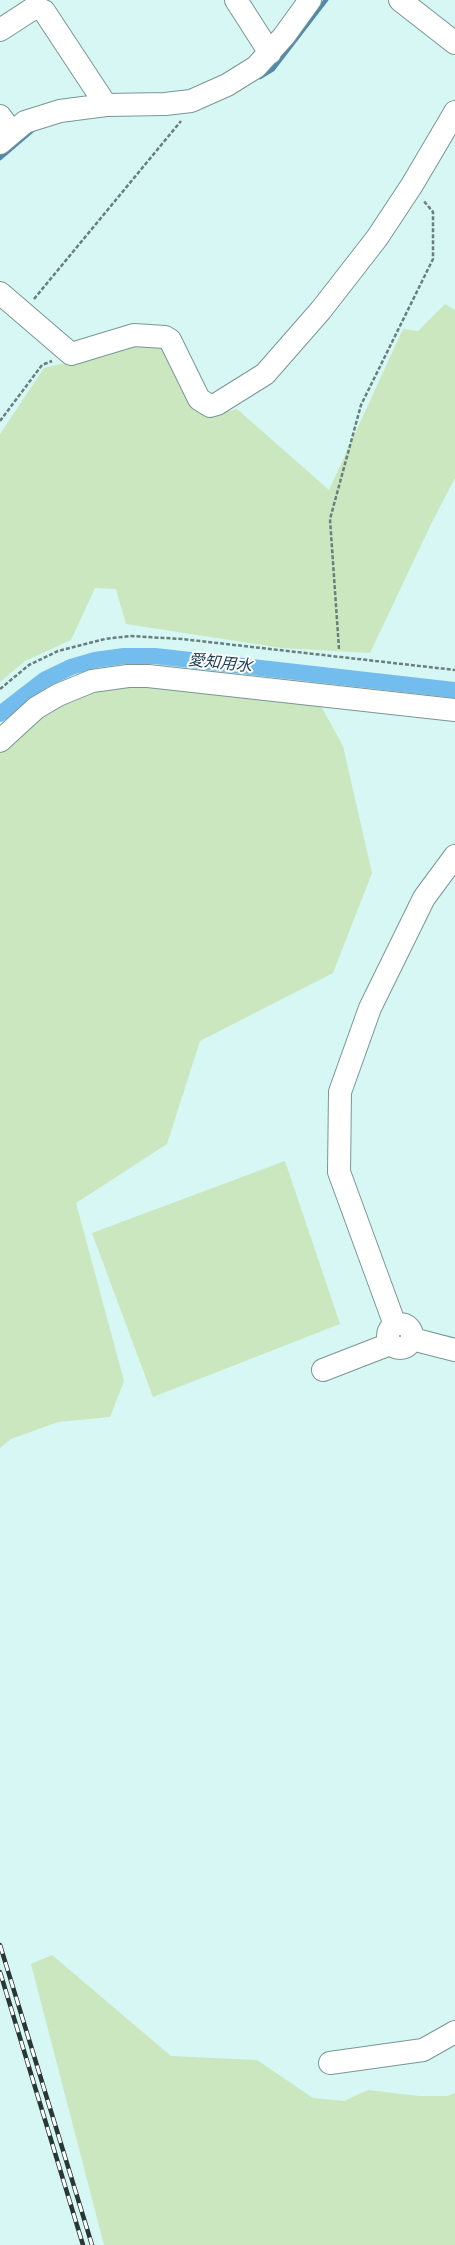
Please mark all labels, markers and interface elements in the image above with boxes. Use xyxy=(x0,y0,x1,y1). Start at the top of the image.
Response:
water label: 愛知用水 xyxy=(187,651,253,677)

